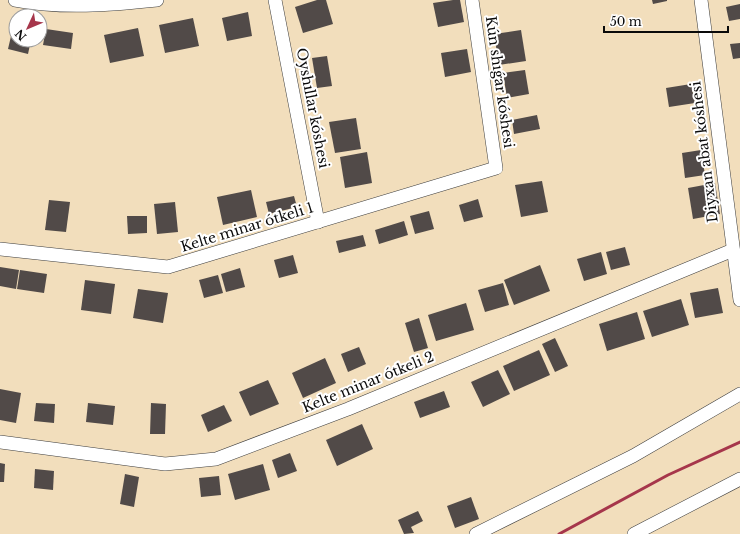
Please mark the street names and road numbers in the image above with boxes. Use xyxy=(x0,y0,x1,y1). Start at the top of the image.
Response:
street label: Kún shıǵar kóshesi xyxy=(482,15,518,150)
street label: Oyshıllar kóshesi xyxy=(292,46,334,170)
street label: Diyxan abat kóshesi xyxy=(686,80,722,224)
street label: Kelte minar ótkeli 1 xyxy=(178,198,316,256)
street label: Kelte minar ótkeli 2 xyxy=(299,347,437,417)

